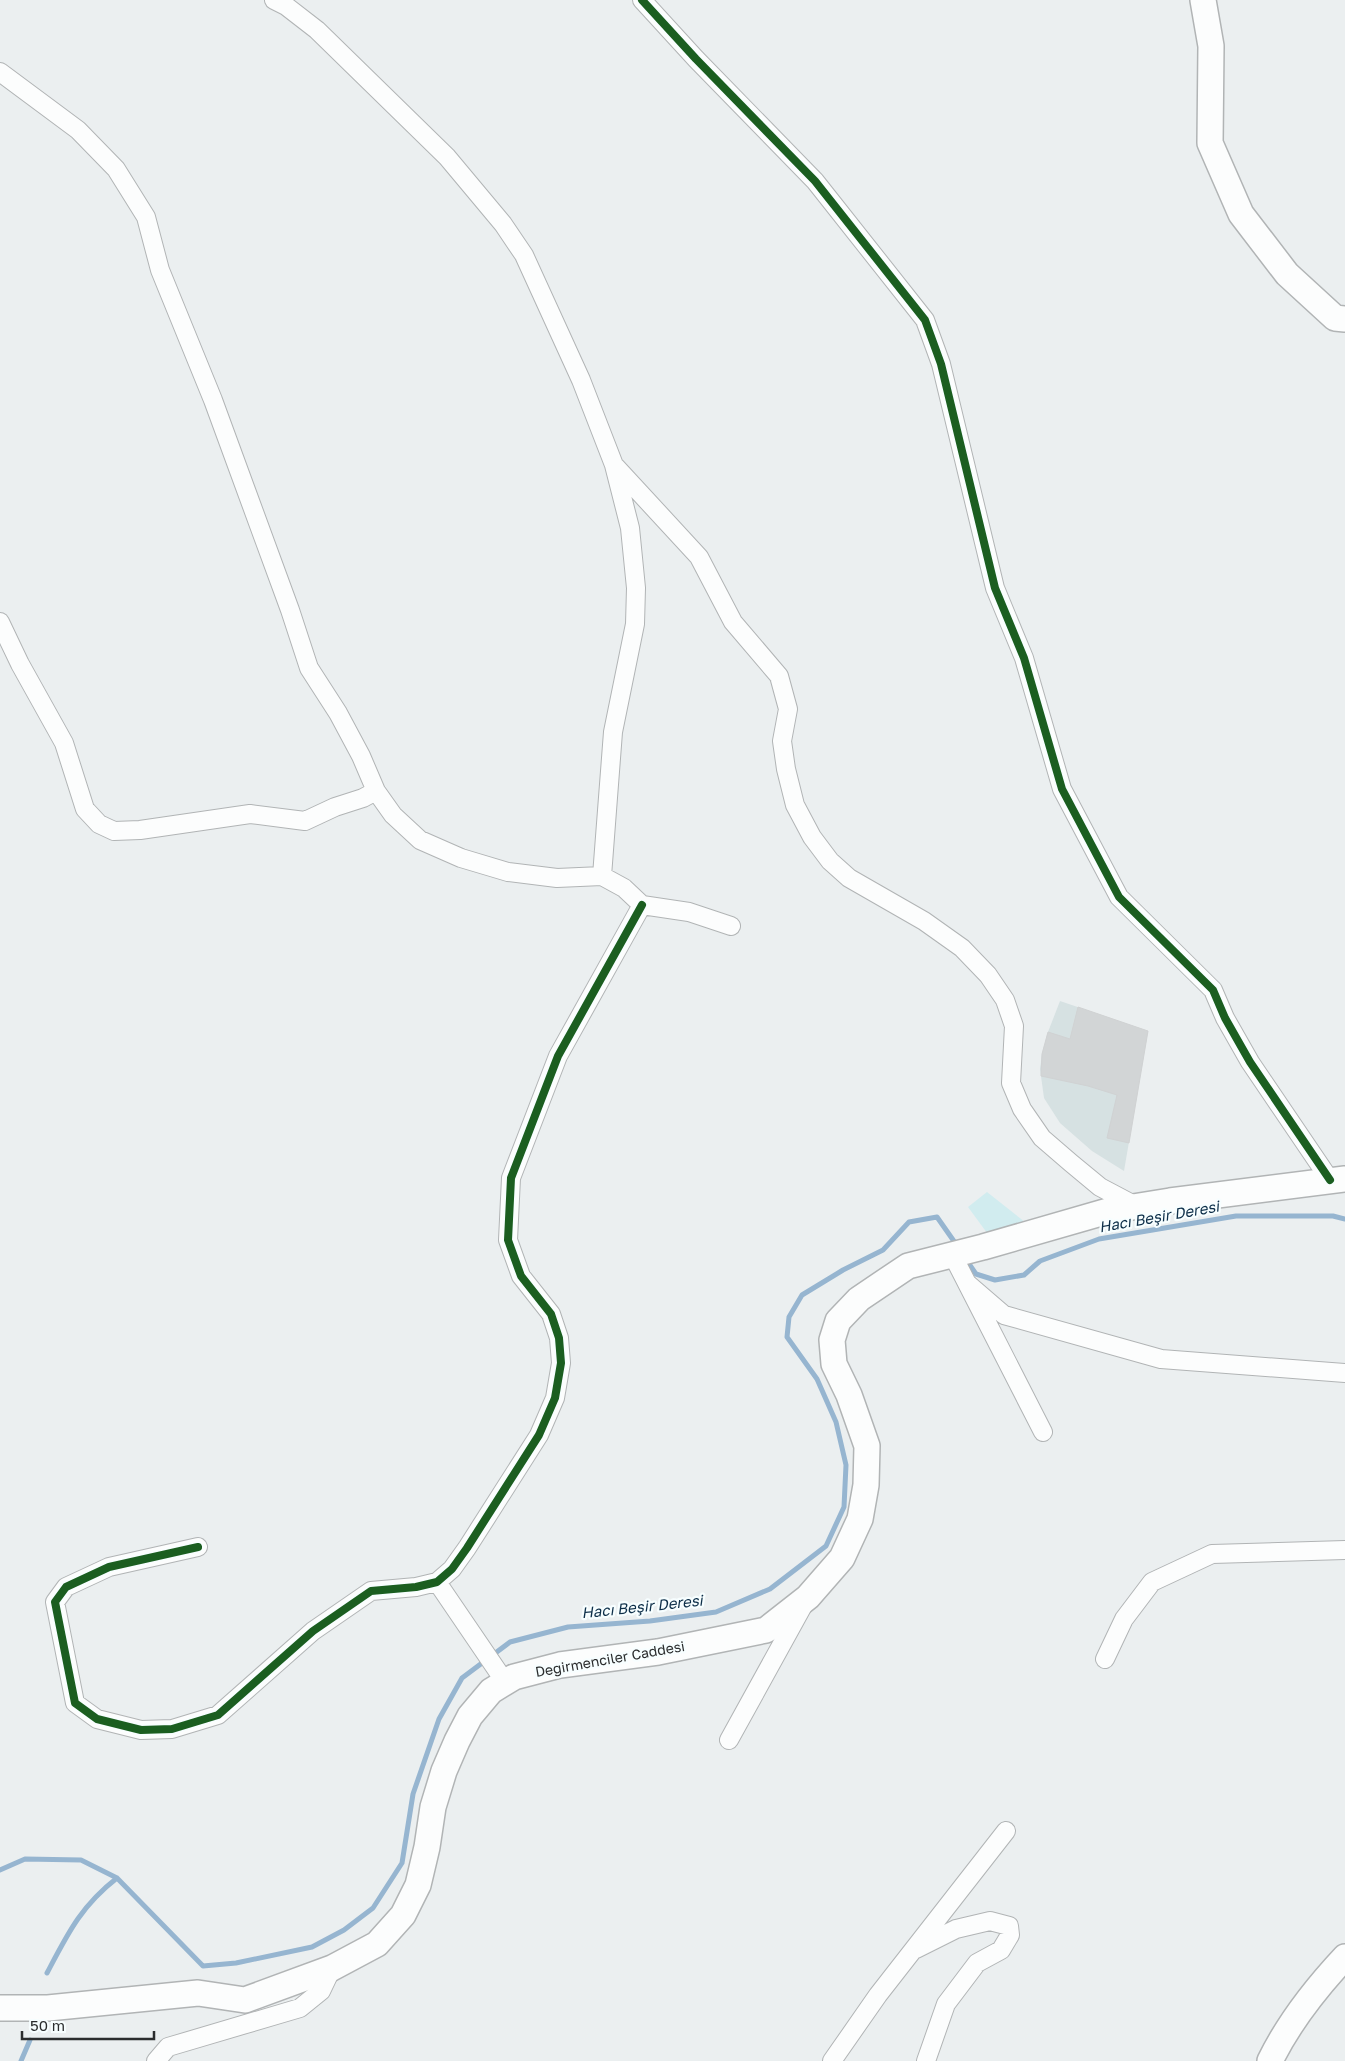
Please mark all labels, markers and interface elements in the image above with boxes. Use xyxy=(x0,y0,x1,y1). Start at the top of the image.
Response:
water label: Hacı Beşir Deresi xyxy=(1097,1196,1222,1236)
water label: Hacı Beşir Deresi xyxy=(580,1590,705,1622)
street label: Değirmenciler Caddesi xyxy=(534,1637,686,1680)
scale bar xyxy=(22,2008,155,2040)
text: 50 m xyxy=(30,2016,65,2034)

